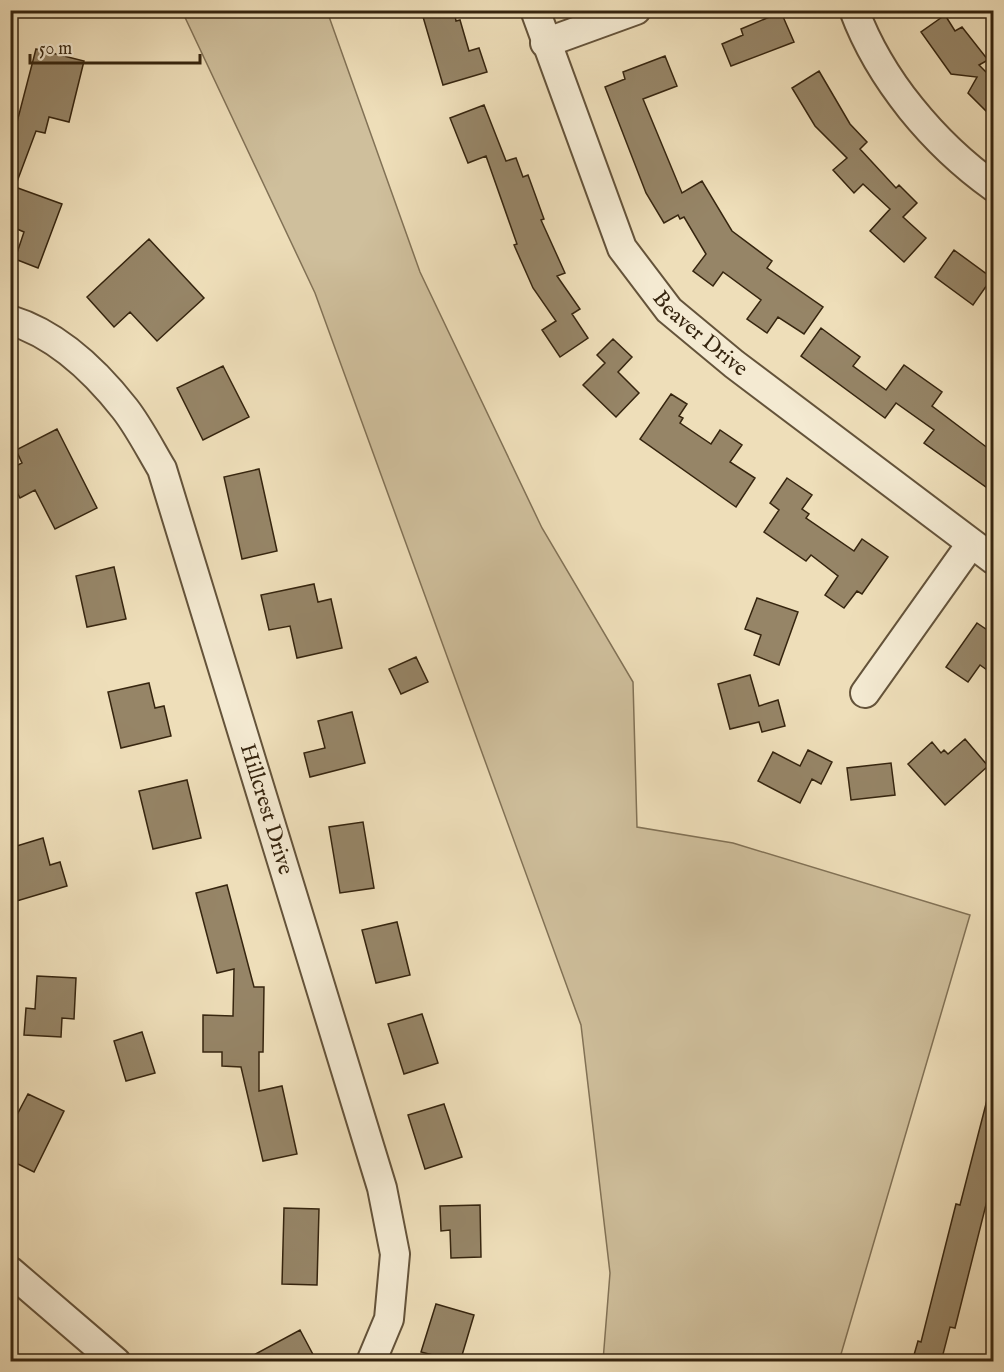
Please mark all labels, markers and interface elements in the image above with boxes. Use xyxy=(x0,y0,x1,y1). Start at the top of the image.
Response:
scale bar xyxy=(30,27,200,65)
text: 50 m xyxy=(39,38,72,61)
street label: Beaver Drive xyxy=(646,285,753,383)
street label: Hillcrest Drive xyxy=(233,740,299,878)

